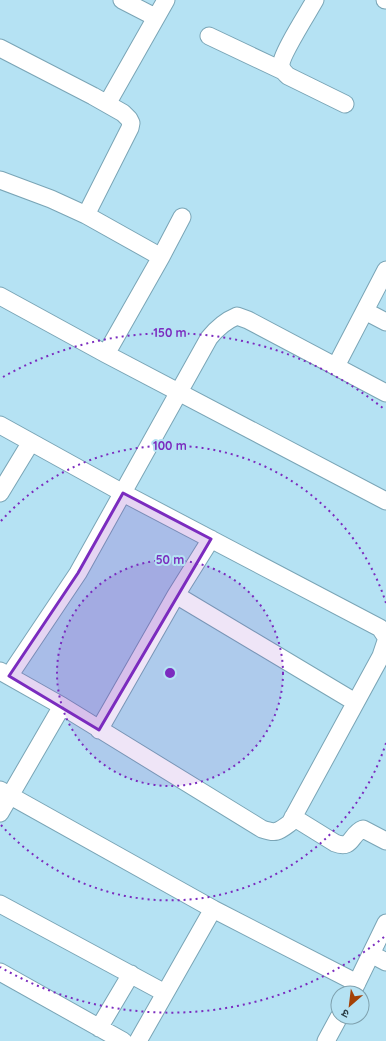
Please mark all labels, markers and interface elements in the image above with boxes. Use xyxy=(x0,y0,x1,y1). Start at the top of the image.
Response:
text: 150 m xyxy=(153,325,187,340)
text: 100 m xyxy=(153,438,187,453)
text: 50 m xyxy=(156,552,184,567)
centre of rings xyxy=(163,666,177,680)
north arrow xyxy=(330,985,370,1025)
text: उ xyxy=(339,1006,351,1022)

